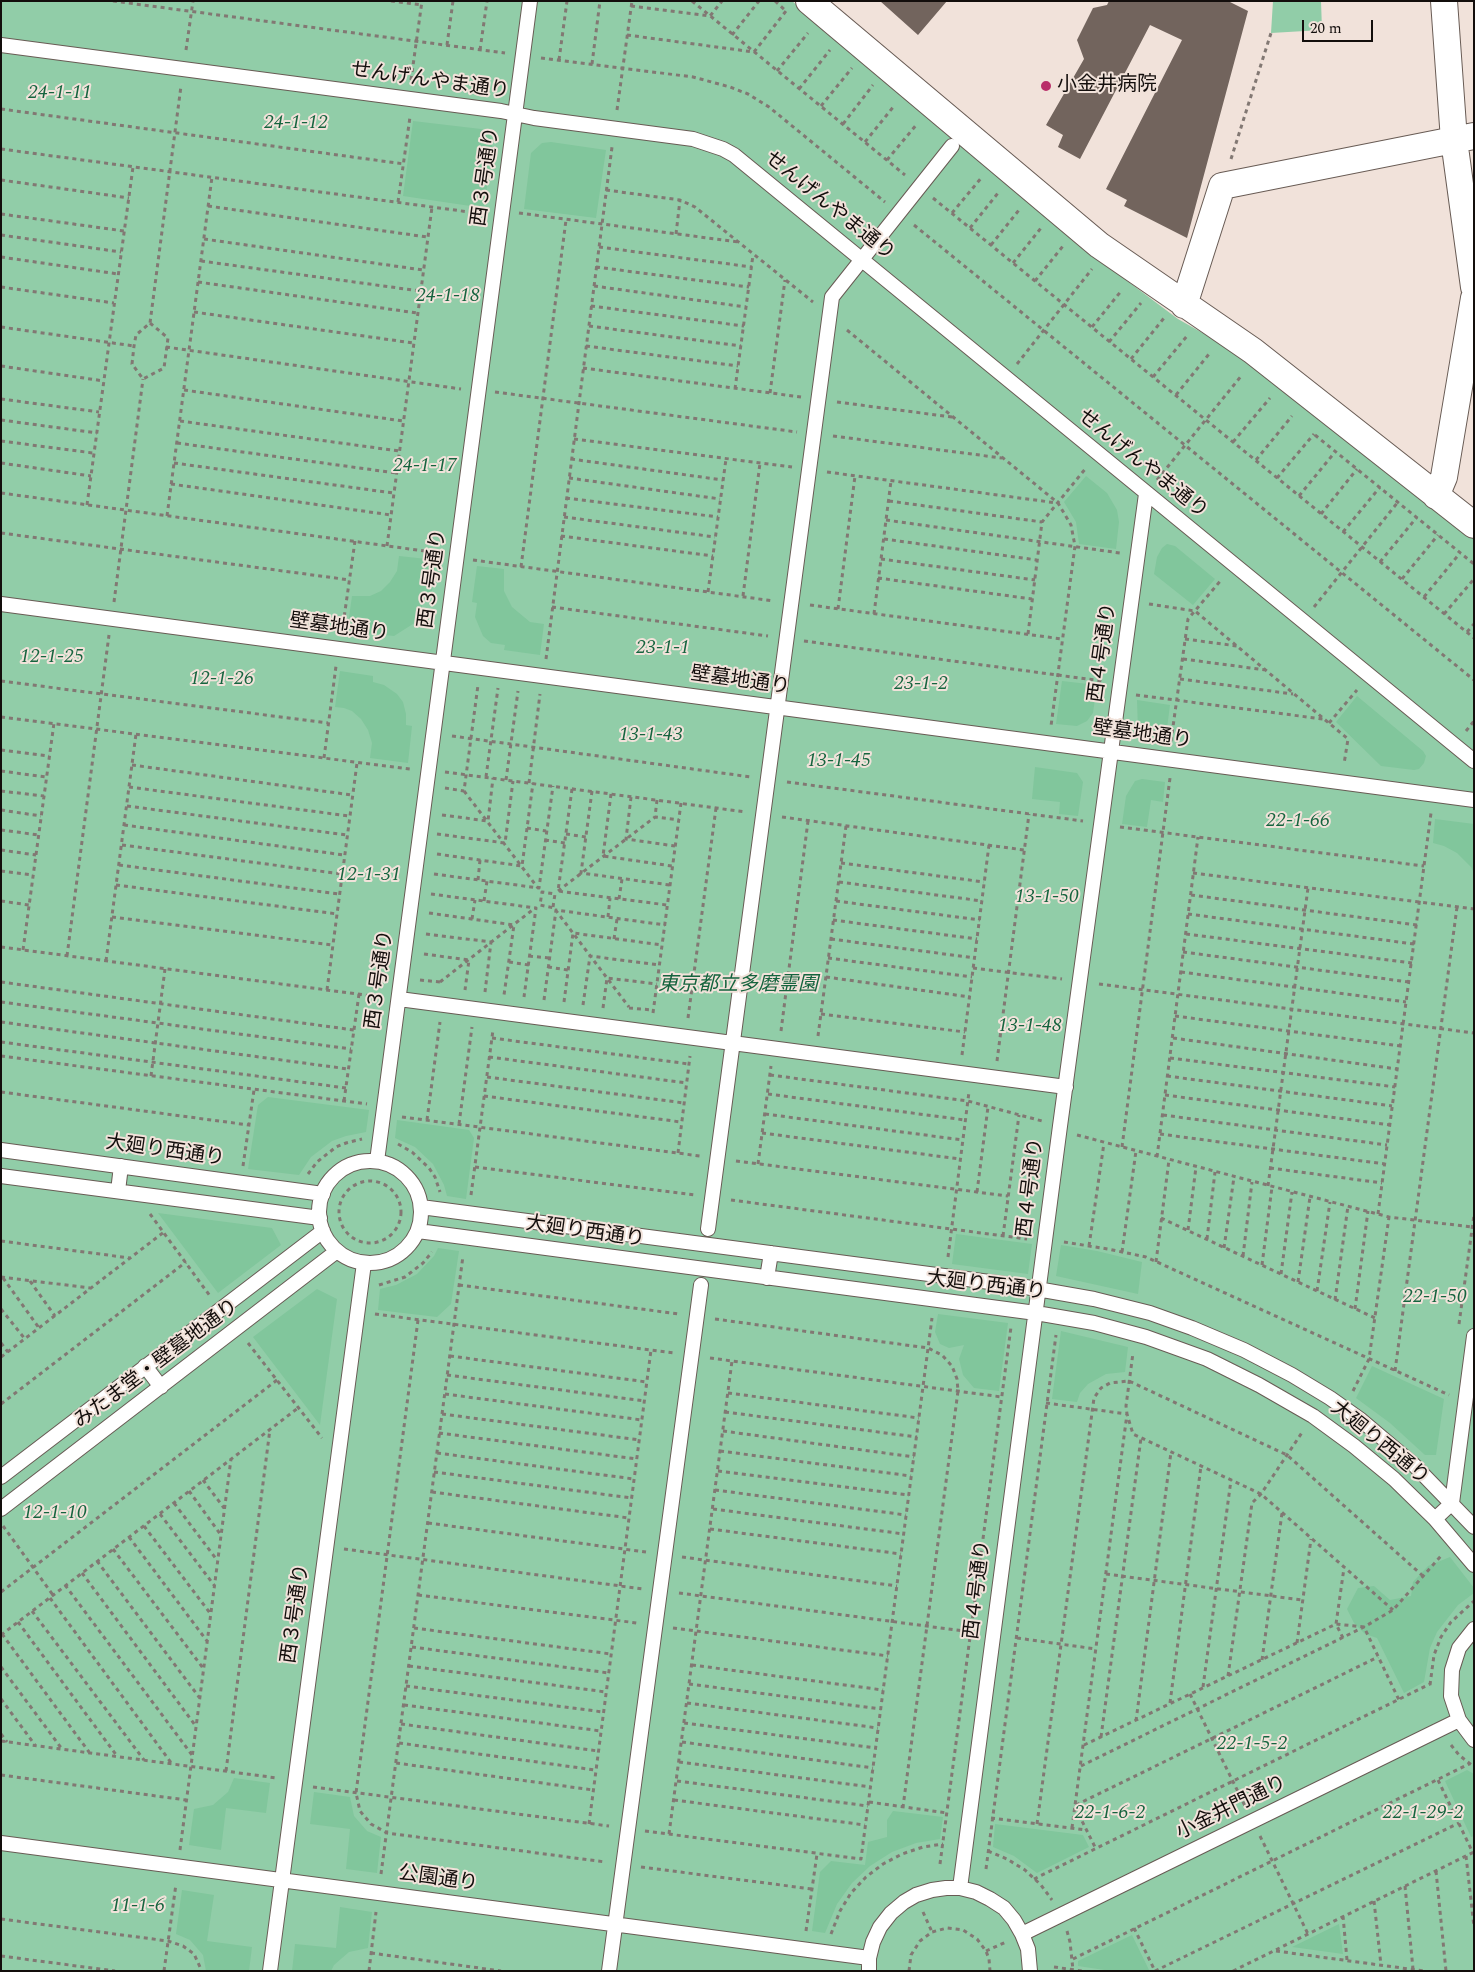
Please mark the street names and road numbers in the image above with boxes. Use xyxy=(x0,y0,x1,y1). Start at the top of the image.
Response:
street label: せんげんやま通り xyxy=(349,59,511,105)
street label: 西３号通り xyxy=(468,126,506,228)
street label: せんげんやま通り xyxy=(759,147,899,267)
street label: せんげんやま通り xyxy=(1072,405,1212,525)
street label: 西３号通り xyxy=(415,528,453,630)
street label: 西４号通り xyxy=(1085,602,1123,704)
street label: 壁墓地通り xyxy=(288,610,390,648)
street label: 壁墓地通り xyxy=(689,663,791,701)
street label: 壁墓地通り xyxy=(1091,717,1193,755)
street label: 西３号通り xyxy=(362,929,400,1031)
street label: 大廻り西通り xyxy=(104,1132,226,1172)
street label: 西４号通り xyxy=(1014,1137,1050,1239)
street label: 大廻り西通り xyxy=(524,1213,646,1253)
street label: 大廻り西通り xyxy=(925,1268,1047,1306)
street label: みたま堂・壁墓地通り xyxy=(70,1295,244,1435)
street label: 大廻り西通り xyxy=(1325,1397,1433,1491)
street label: 西４号通り xyxy=(961,1539,997,1641)
street label: 西３号通り xyxy=(278,1563,316,1665)
street label: 小金井門通り xyxy=(1173,1772,1291,1846)
street label: 公園通り xyxy=(397,1863,479,1897)

